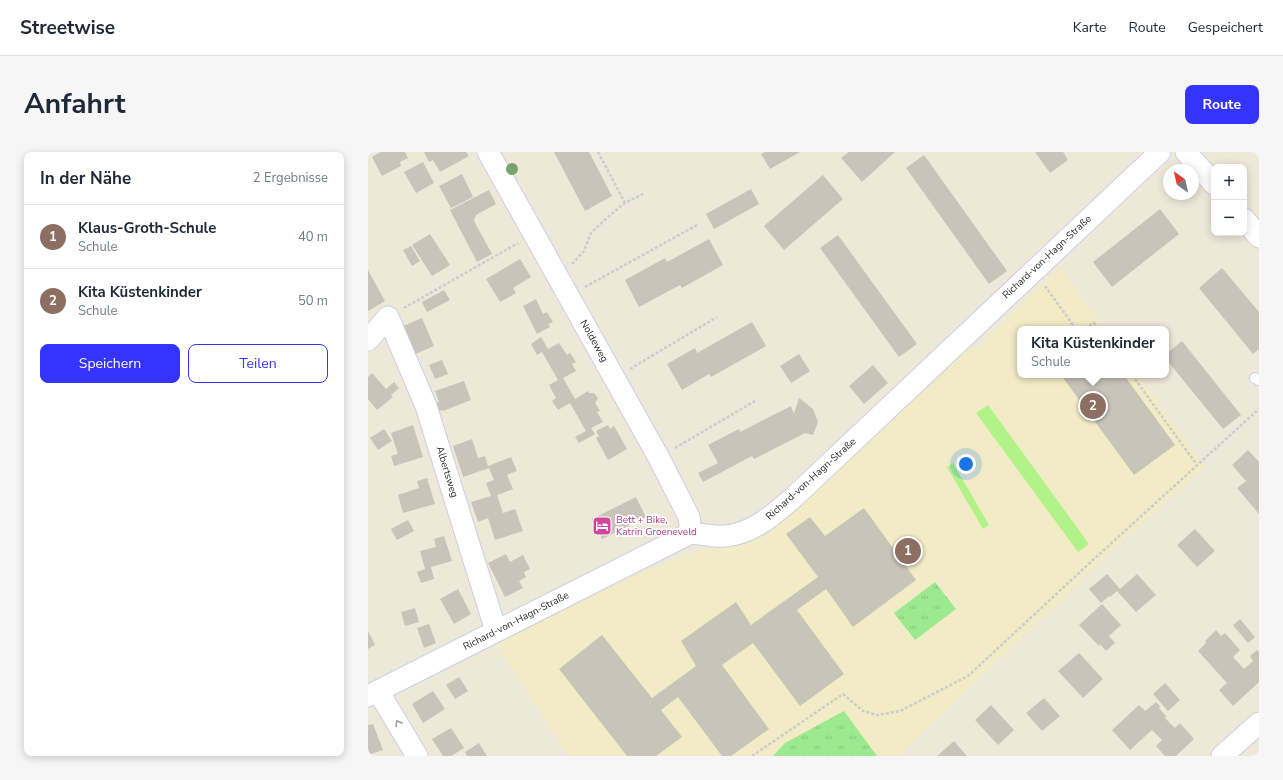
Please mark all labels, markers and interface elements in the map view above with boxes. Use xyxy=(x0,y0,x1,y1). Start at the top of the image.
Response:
text: Streetwise xyxy=(20,15,115,41)
text: Karte xyxy=(1073,18,1107,37)
text: Route xyxy=(1129,18,1166,37)
text: Gespeichert xyxy=(1188,18,1263,37)
text: Anfahrt xyxy=(24,85,125,123)
button: Route xyxy=(1185,85,1259,124)
north arrow xyxy=(1163,164,1199,200)
map controls xyxy=(1211,164,1247,236)
button: + xyxy=(1211,164,1247,200)
text: In der Nähe xyxy=(40,167,131,190)
text: 2 Ergebnisse xyxy=(253,169,328,187)
button: − xyxy=(1211,200,1247,236)
street label: Richard-von-Hagn-Straße xyxy=(999,212,1095,302)
text: Klaus-Groth-Schule xyxy=(78,218,216,238)
text: 1 xyxy=(49,228,57,246)
text: 40 m xyxy=(298,228,328,246)
text: Schule xyxy=(78,238,117,256)
text: Kita Küstenkinder xyxy=(78,282,202,302)
text: 2 xyxy=(49,292,57,310)
text: 50 m xyxy=(298,292,328,310)
text: Schule xyxy=(78,302,117,320)
street label: Noldeweg xyxy=(577,317,611,365)
popup xyxy=(1017,326,1169,378)
text: Kita Küstenkinder xyxy=(1031,333,1155,353)
button: Speichern xyxy=(40,344,180,383)
button: Teilen xyxy=(188,344,328,383)
text: Schule xyxy=(1031,353,1071,371)
pin: 2 xyxy=(1080,391,1106,421)
street label: Richard-von-Hagn-Straße xyxy=(763,435,859,523)
street label: Albertsweg xyxy=(433,445,461,500)
your location xyxy=(956,454,976,474)
place label: Bett + Bike, Katrin Groeneveld xyxy=(616,513,697,539)
hotel icon: Bett + Bike, Katrin Groeneveld xyxy=(591,515,613,537)
pin: 1 xyxy=(895,536,921,566)
street label: Richard-von-Hagn-Straße xyxy=(461,588,571,654)
one-way arrow xyxy=(395,720,402,727)

